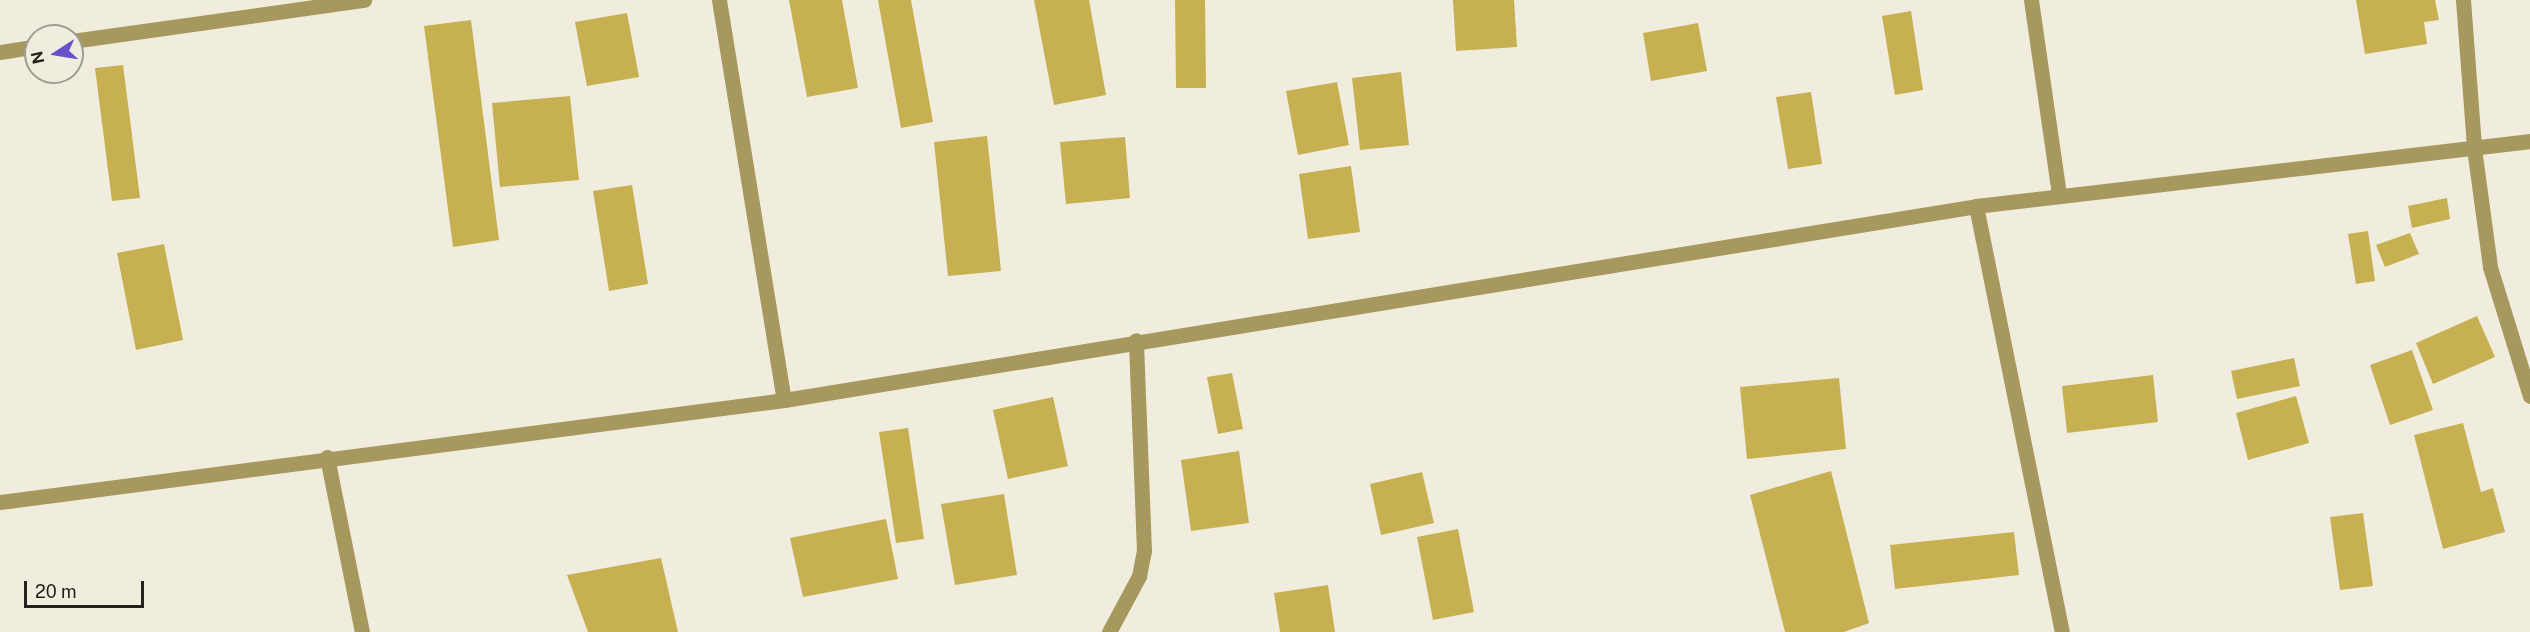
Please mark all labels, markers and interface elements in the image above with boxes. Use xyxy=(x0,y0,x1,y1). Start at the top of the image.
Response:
north arrow xyxy=(24,24,84,84)
text: N xyxy=(27,49,48,66)
scale bar xyxy=(27,569,147,607)
text: 20 m xyxy=(35,581,77,602)

